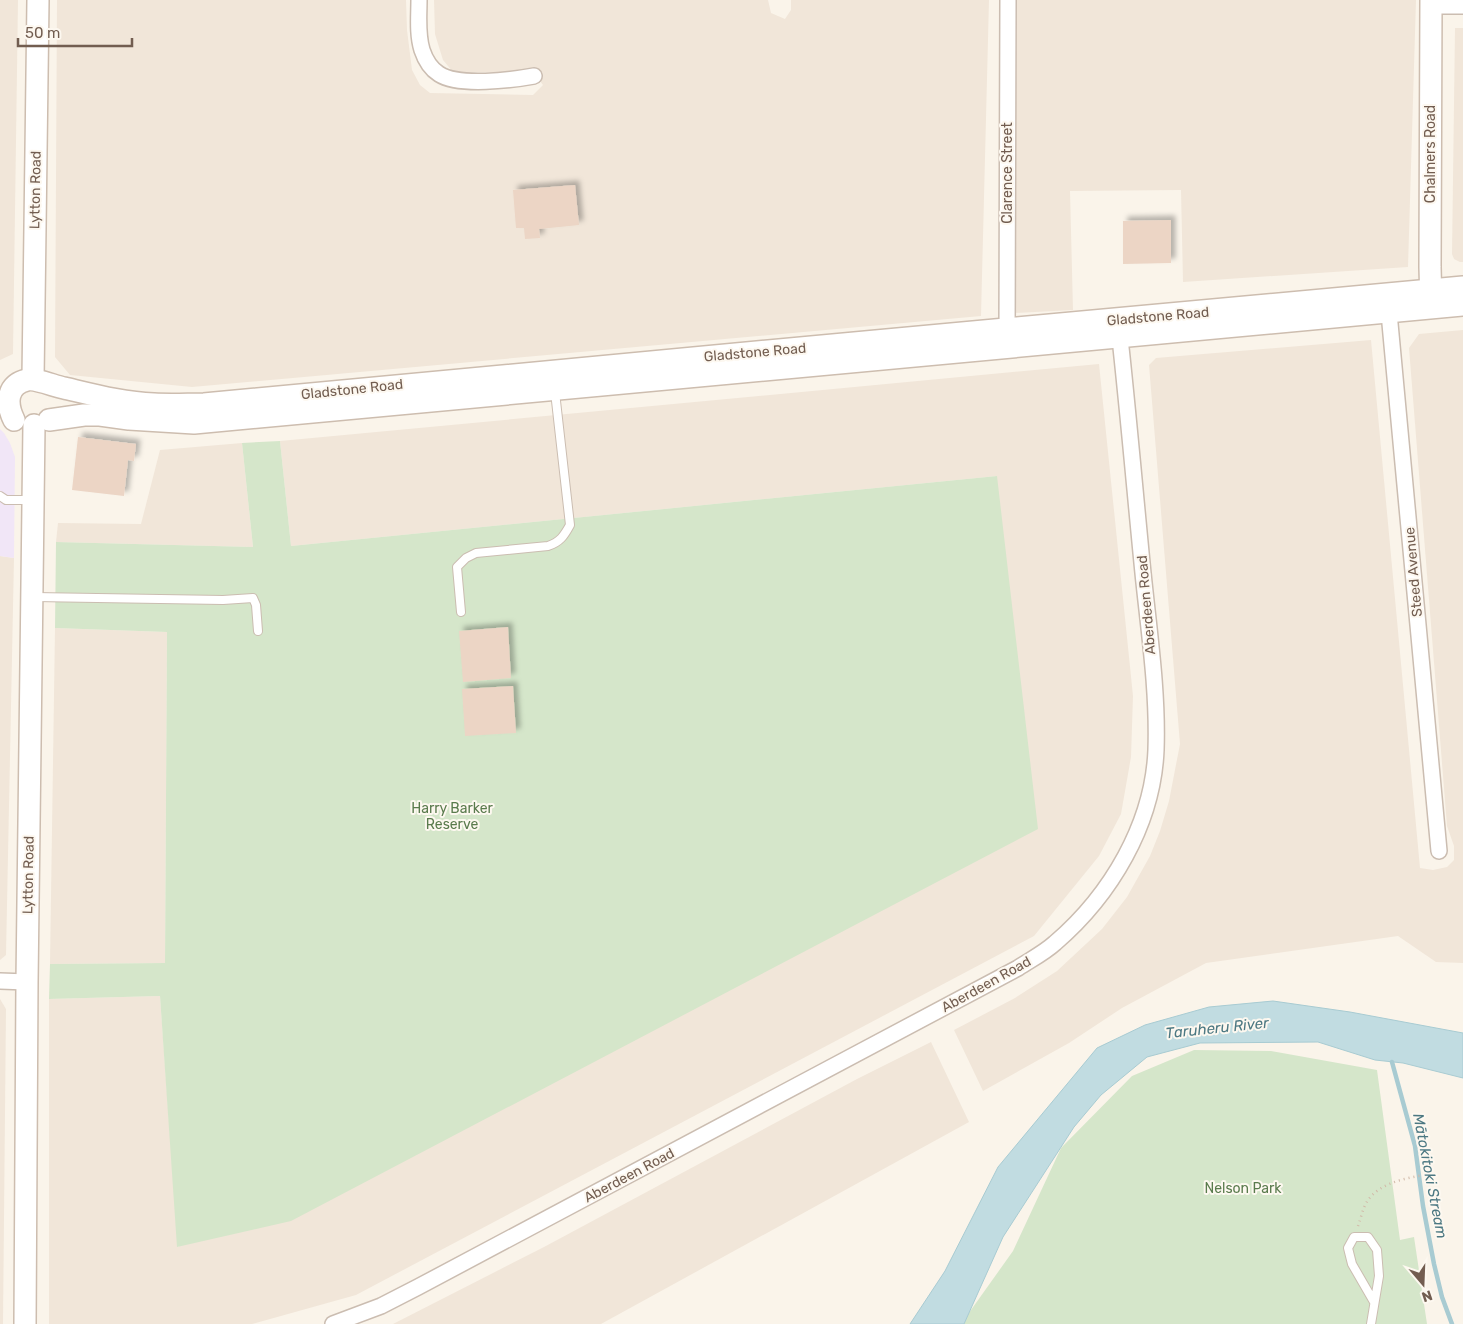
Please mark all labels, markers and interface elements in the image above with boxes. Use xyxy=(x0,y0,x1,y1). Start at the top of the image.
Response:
scale bar xyxy=(18,15,131,47)
text: 50 m xyxy=(25,24,60,42)
street label: Chalmers Road xyxy=(1422,105,1439,203)
street label: Clarence Street xyxy=(999,122,1016,224)
street label: Lytton Road xyxy=(26,151,45,229)
street label: Gladstone Road xyxy=(1106,304,1210,329)
street label: Gladstone Road xyxy=(703,340,807,365)
street label: Gladstone Road xyxy=(300,376,404,403)
street label: Steed Avenue xyxy=(1401,526,1426,618)
street label: Aberdeen Road xyxy=(1134,554,1159,655)
park label: Harry Barker Reserve xyxy=(411,800,493,833)
street label: Lytton Road xyxy=(19,836,38,914)
street label: Aberdeen Road xyxy=(938,953,1034,1016)
water label: Taruheru River xyxy=(1164,1013,1271,1042)
water label: Mātokitoki Stream xyxy=(1409,1112,1451,1240)
street label: Aberdeen Road xyxy=(581,1145,677,1206)
park label: Nelson Park xyxy=(1204,1180,1282,1197)
north arrow xyxy=(1398,1259,1448,1309)
text: N xyxy=(1420,1286,1435,1305)

